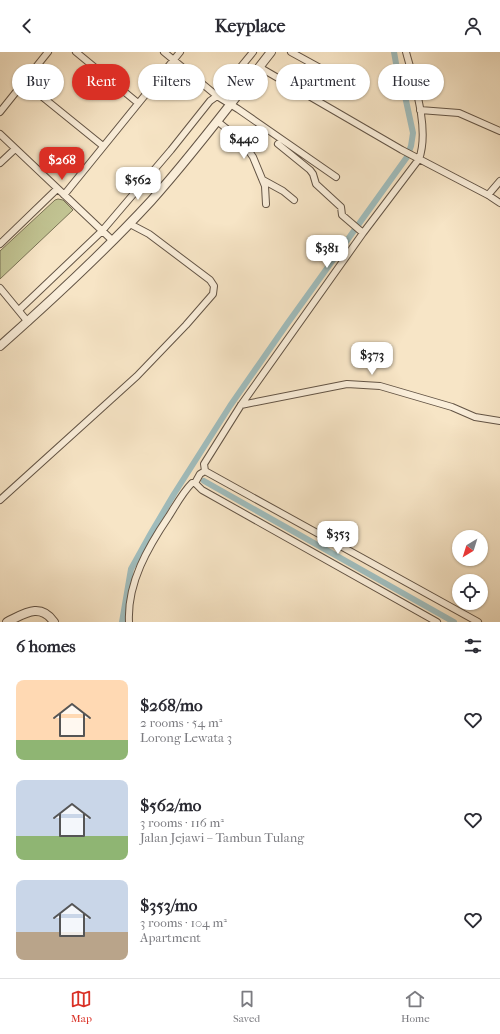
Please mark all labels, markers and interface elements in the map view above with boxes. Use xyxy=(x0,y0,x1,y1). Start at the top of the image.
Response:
icon: back xyxy=(16,15,38,37)
icon: person xyxy=(462,15,484,37)
text: Keyplace xyxy=(215,16,285,37)
chip: Buy xyxy=(12,64,64,100)
chip: Rent xyxy=(72,64,130,100)
chip: Filters xyxy=(138,64,205,100)
chip: New xyxy=(213,64,268,100)
chip: Apartment xyxy=(276,64,370,100)
chip: House xyxy=(378,64,444,100)
pin: $440 xyxy=(220,126,268,160)
text: $440 xyxy=(229,131,259,146)
pin: $268 xyxy=(38,147,86,181)
text: $268 xyxy=(48,152,76,167)
pin: $562 xyxy=(114,167,162,201)
text: $562 xyxy=(125,172,151,187)
pin: $381 xyxy=(303,235,351,269)
text: $381 xyxy=(315,240,339,255)
pin: $373 xyxy=(348,342,396,376)
text: $373 xyxy=(360,347,384,362)
pin: $353 xyxy=(314,521,362,555)
text: $353 xyxy=(326,526,350,541)
north arrow xyxy=(452,530,488,566)
map controls xyxy=(452,530,488,610)
button: locate xyxy=(452,574,488,610)
icon: filters xyxy=(462,635,484,657)
text: 6 homes xyxy=(16,636,76,656)
text: $268/mo xyxy=(140,695,203,715)
icon: home xyxy=(48,696,96,744)
icon: heart xyxy=(462,709,484,731)
text: 2 rooms · 54 m² xyxy=(140,715,222,730)
text: Lorong Lewata 3 xyxy=(140,730,232,745)
text: $562/mo xyxy=(140,795,201,815)
icon: home xyxy=(48,796,96,844)
icon: heart xyxy=(462,809,484,831)
text: 3 rooms · 116 m² xyxy=(140,815,224,830)
text: Jalan Jejawi – Tambun Tulang xyxy=(140,830,304,845)
text: $353/mo xyxy=(140,895,197,915)
icon: home xyxy=(48,896,96,944)
icon: heart xyxy=(462,909,484,931)
text: 3 rooms · 104 m² xyxy=(140,915,227,930)
text: Apartment xyxy=(140,930,201,945)
tab: Map xyxy=(70,988,92,1025)
tab: Saved xyxy=(233,988,260,1025)
tab: Home xyxy=(401,988,430,1025)

